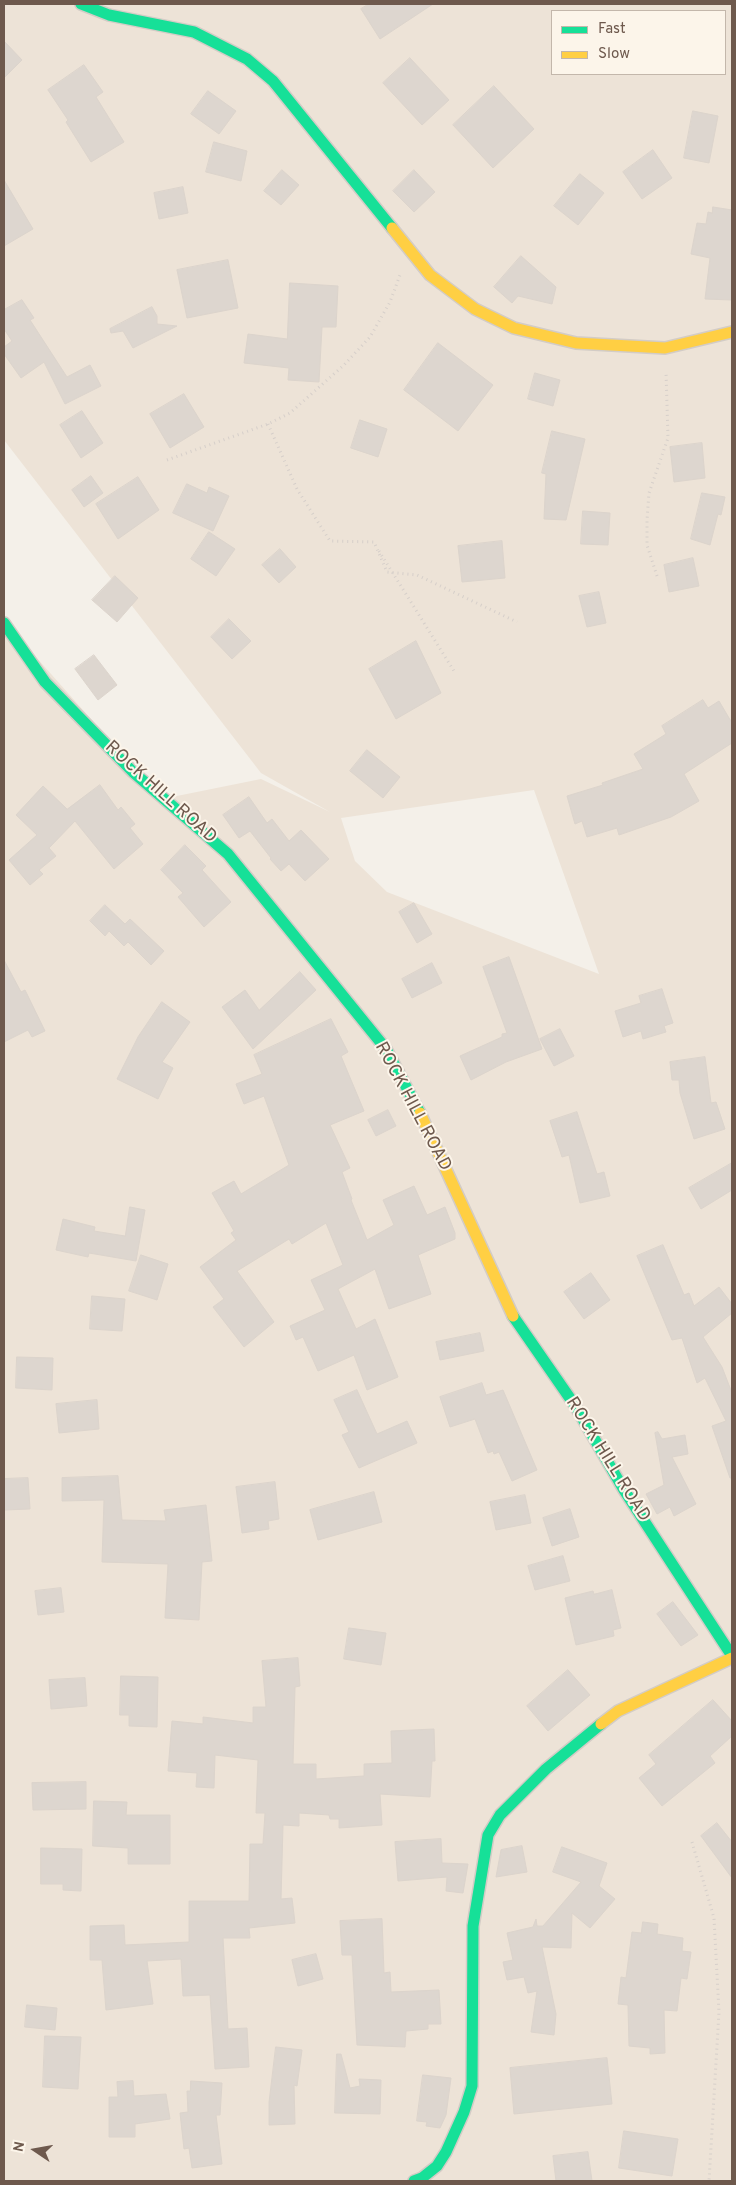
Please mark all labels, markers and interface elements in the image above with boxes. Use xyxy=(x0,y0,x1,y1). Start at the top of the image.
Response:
legend xyxy=(551,10,726,75)
text: Fast xyxy=(598,20,626,39)
text: Slow xyxy=(598,45,630,64)
street label: ROCK HILL ROAD xyxy=(100,737,220,849)
street label: ROCK HILL ROAD xyxy=(369,1039,455,1175)
street label: ROCK HILL ROAD xyxy=(560,1394,654,1526)
north arrow xyxy=(10,2125,60,2175)
text: N xyxy=(10,2140,29,2153)

